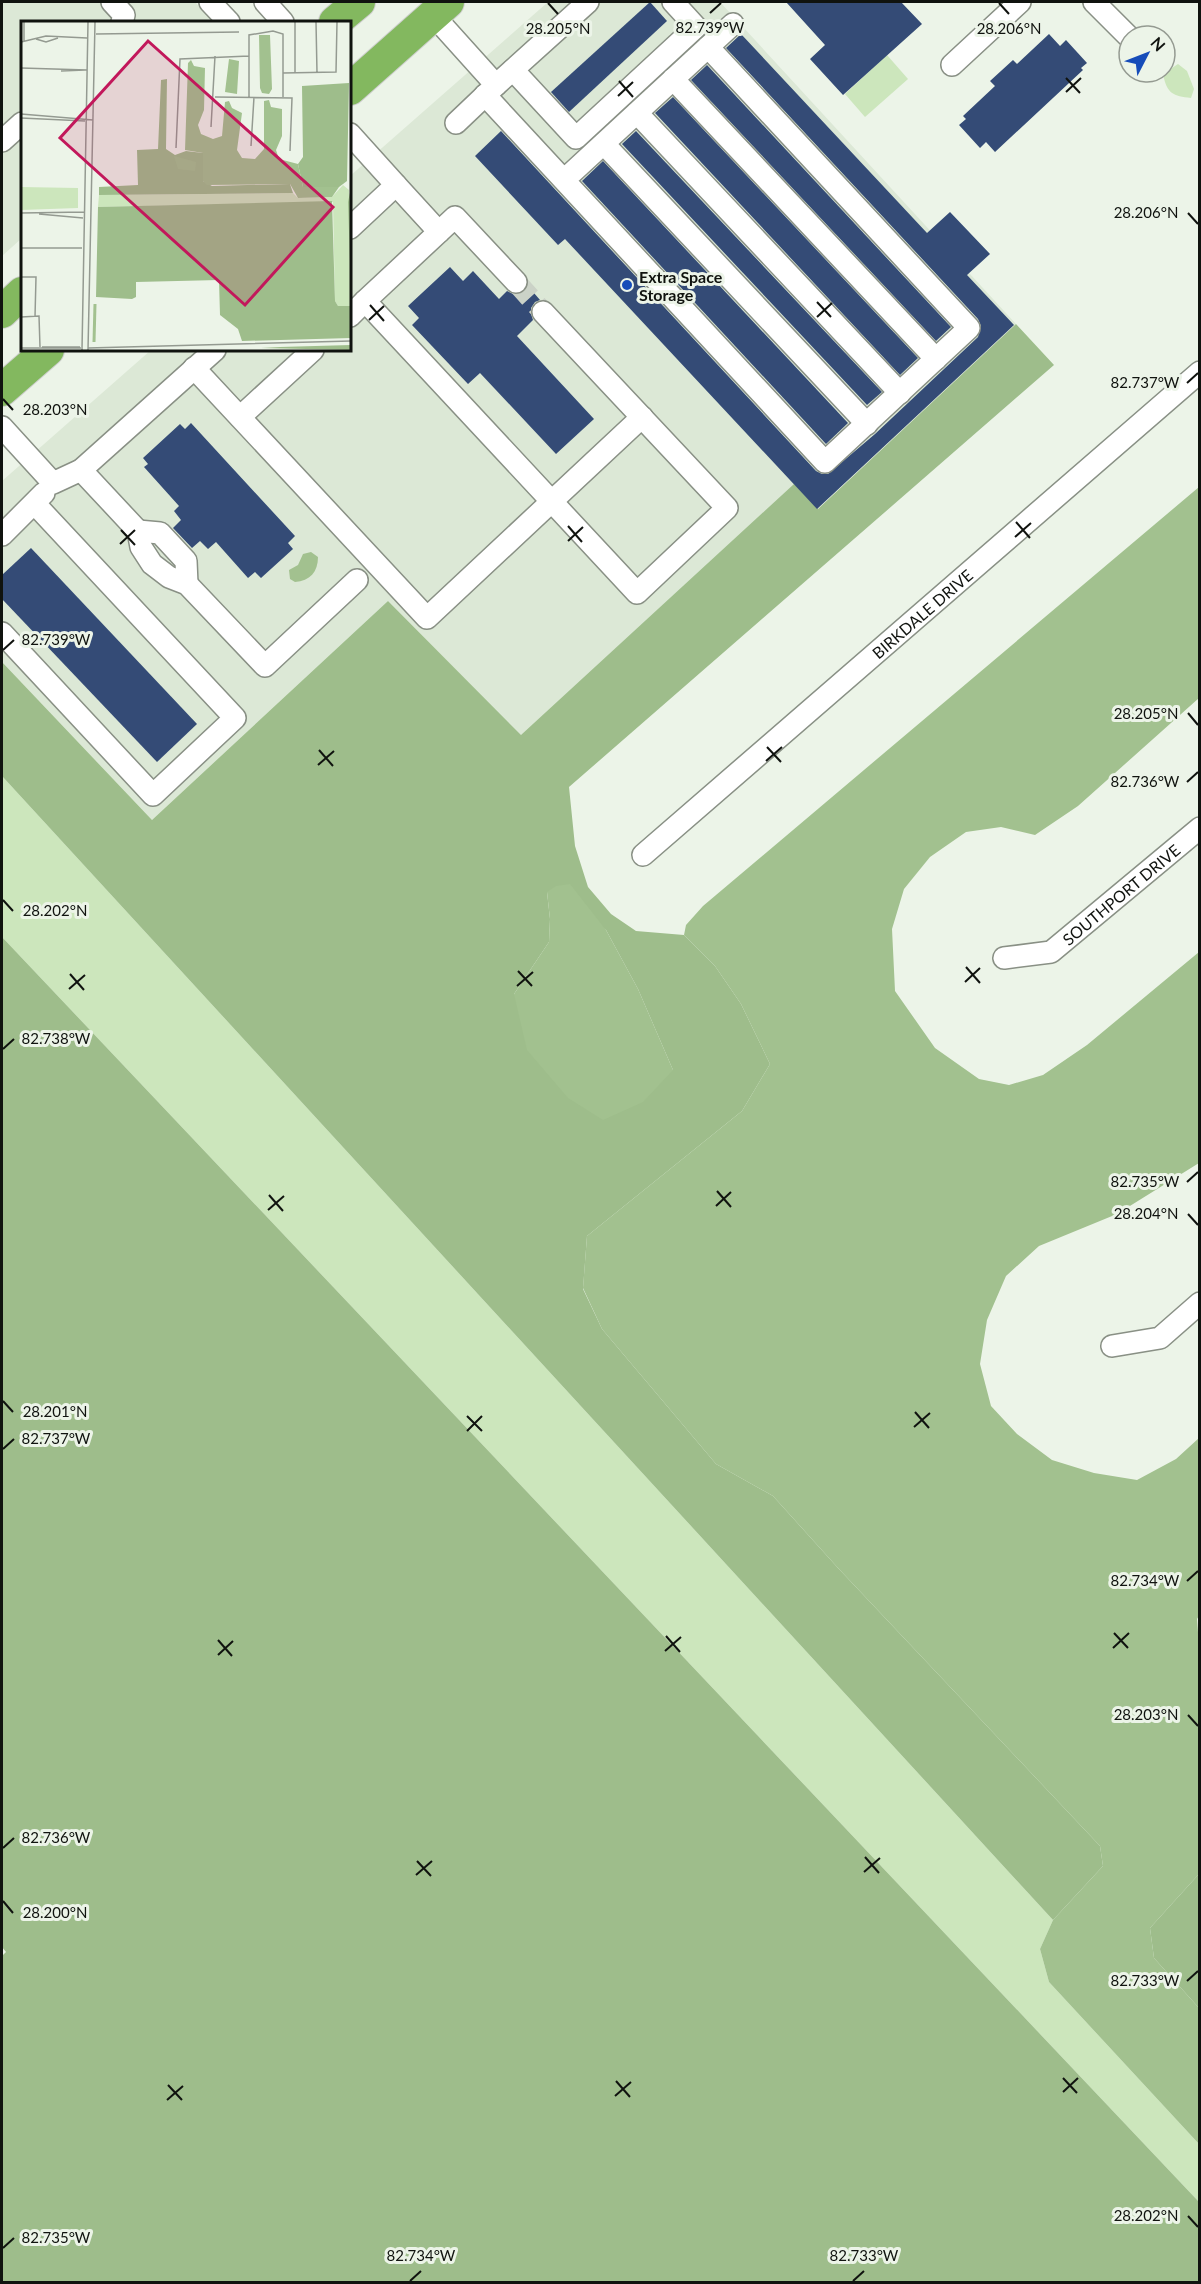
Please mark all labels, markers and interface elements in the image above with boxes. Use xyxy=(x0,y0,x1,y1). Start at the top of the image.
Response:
text: 82.739°W xyxy=(676,18,745,36)
text: 28.205°N xyxy=(526,19,590,37)
text: 28.206°N xyxy=(977,19,1041,37)
inset map xyxy=(21,21,351,351)
north arrow xyxy=(1117,24,1177,84)
text: N xyxy=(1147,33,1170,55)
text: 28.206°N xyxy=(1114,203,1178,221)
place label: Extra Space Storage xyxy=(639,267,723,304)
marker: Extra Space Storage xyxy=(620,278,634,292)
text: 82.737°W xyxy=(1111,373,1180,391)
text: 28.203°N xyxy=(23,400,87,418)
street label: BIRKDALE DRIVE xyxy=(868,565,976,662)
text: 82.739°W xyxy=(22,630,91,648)
text: 28.205°N xyxy=(1114,704,1178,722)
text: 82.736°W xyxy=(1111,772,1180,790)
street label: SOUTHPORT DRIVE xyxy=(1058,840,1183,948)
text: 28.202°N xyxy=(23,901,87,919)
text: 82.738°W xyxy=(22,1029,91,1047)
text: 82.735°W xyxy=(1111,1172,1180,1190)
text: 28.204°N xyxy=(1114,1204,1178,1222)
text: 28.201°N xyxy=(23,1402,87,1420)
text: 82.737°W xyxy=(22,1429,91,1447)
text: 82.734°W xyxy=(1111,1571,1180,1589)
text: 28.203°N xyxy=(1114,1705,1178,1723)
text: 82.736°W xyxy=(22,1828,91,1846)
text: 28.200°N xyxy=(23,1903,87,1921)
text: 82.733°W xyxy=(1111,1971,1180,1989)
text: 28.202°N xyxy=(1114,2206,1178,2224)
text: 82.735°W xyxy=(22,2228,91,2246)
text: 82.734°W xyxy=(387,2246,456,2264)
text: 82.733°W xyxy=(830,2246,899,2264)

